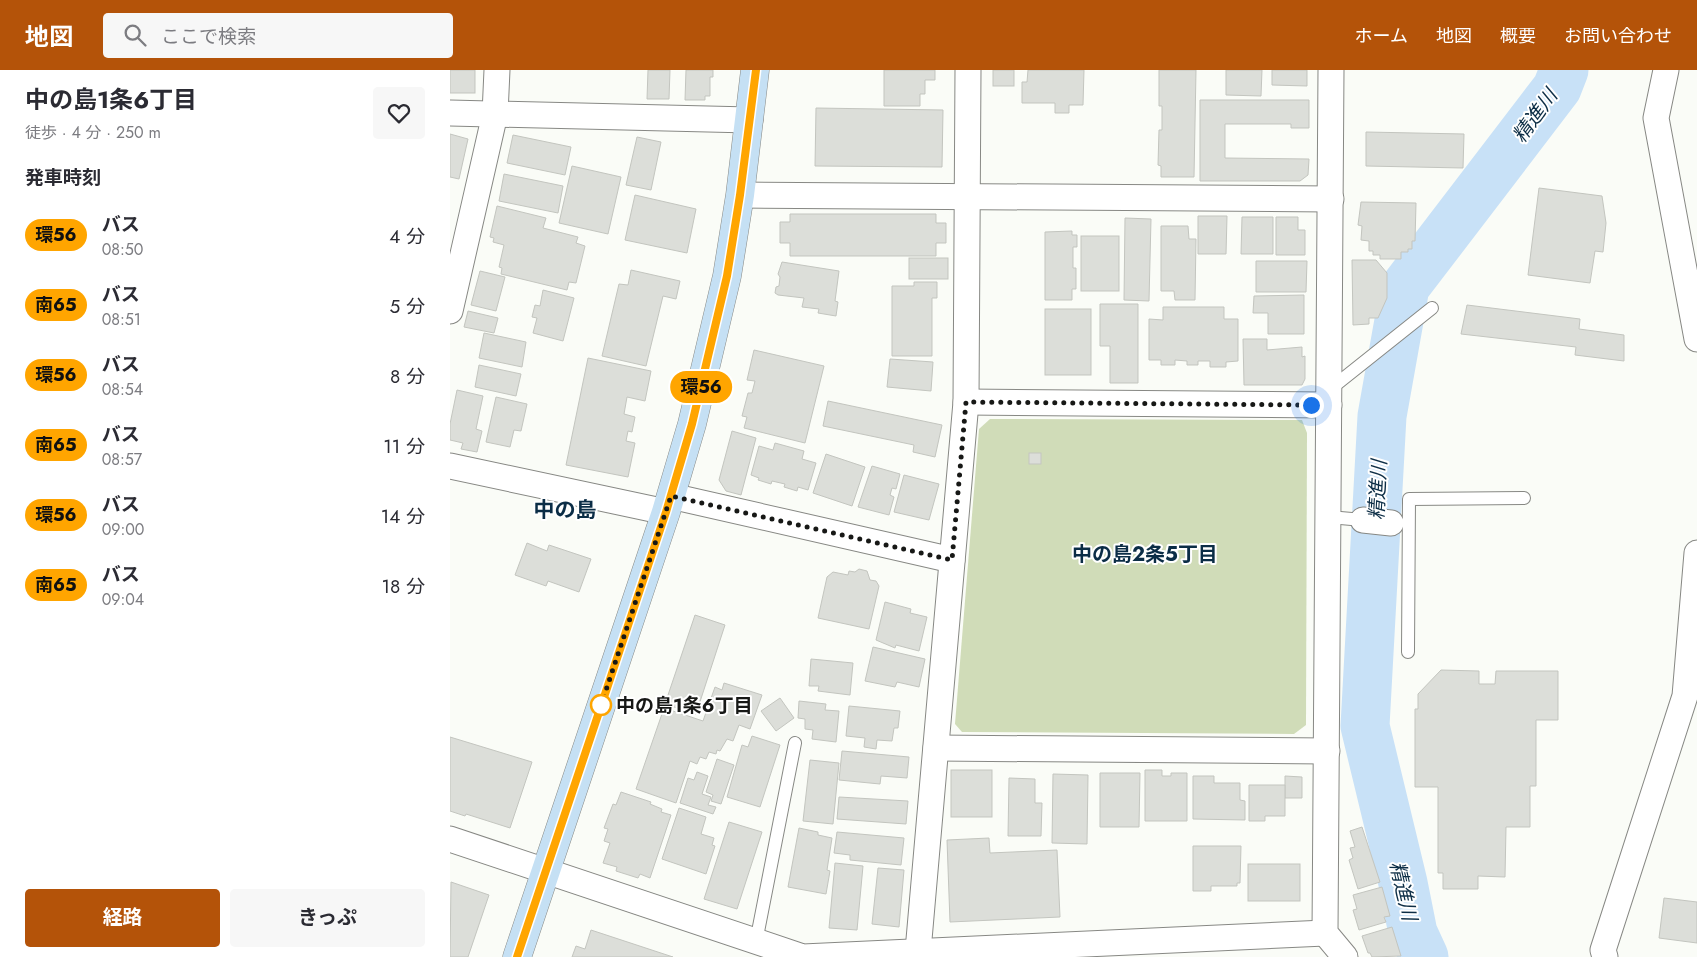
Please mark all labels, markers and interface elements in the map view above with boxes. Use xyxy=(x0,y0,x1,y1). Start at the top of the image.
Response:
search box xyxy=(103,13,453,58)
text: 地図 xyxy=(25,19,73,54)
icon: search xyxy=(121,21,149,49)
text: ここで検索 xyxy=(161,23,256,50)
text: ホーム xyxy=(1355,23,1408,49)
text: 地図 xyxy=(1436,23,1472,49)
text: 概要 xyxy=(1500,23,1536,49)
text: お問い合わせ xyxy=(1564,23,1672,49)
text: 中の島1条6丁目 xyxy=(25,82,197,117)
water label: 精進川 xyxy=(1506,82,1566,149)
button: heart xyxy=(373,87,425,139)
text: 徒歩 · 4 分 · 250 m xyxy=(25,121,161,144)
text: 発車時刻 xyxy=(25,164,101,191)
text: バス xyxy=(102,211,140,238)
text: 環56 xyxy=(35,222,77,248)
text: 4 分 xyxy=(389,223,425,250)
text: 08:50 xyxy=(102,238,143,261)
text: バス xyxy=(102,281,140,308)
text: 南65 xyxy=(35,292,77,318)
text: 5 分 xyxy=(390,293,425,320)
text: 08:51 xyxy=(102,308,141,331)
text: バス xyxy=(102,351,140,378)
text: 環56 xyxy=(35,362,77,388)
text: 8 分 xyxy=(390,363,425,390)
line badge: 環56 xyxy=(672,371,730,403)
text: 環56 xyxy=(680,374,722,400)
text: 08:54 xyxy=(102,378,143,401)
your location xyxy=(1299,393,1324,418)
text: バス xyxy=(102,421,140,448)
text: 南65 xyxy=(35,432,77,458)
text: 11 分 xyxy=(383,433,425,460)
text: 08:57 xyxy=(102,448,142,471)
water label: 精進川 xyxy=(1362,457,1394,521)
text: バス xyxy=(102,491,140,518)
district label: 中の島 xyxy=(534,495,597,525)
text: 環56 xyxy=(35,502,77,528)
text: 14 分 xyxy=(381,503,425,530)
text: 09:00 xyxy=(102,518,144,541)
district label: 中の島2条5丁目 xyxy=(1072,540,1218,569)
text: バス xyxy=(102,561,140,588)
text: 南65 xyxy=(35,572,77,598)
text: 18 分 xyxy=(381,573,425,600)
text: 09:04 xyxy=(102,588,144,611)
place label: 中の島1条6丁目 xyxy=(616,692,752,719)
marker: 中の島1条6丁目 xyxy=(590,694,612,716)
water label: 精進川 xyxy=(1382,859,1424,925)
button: 経路 xyxy=(25,889,220,947)
button: きっぷ xyxy=(230,889,425,947)

